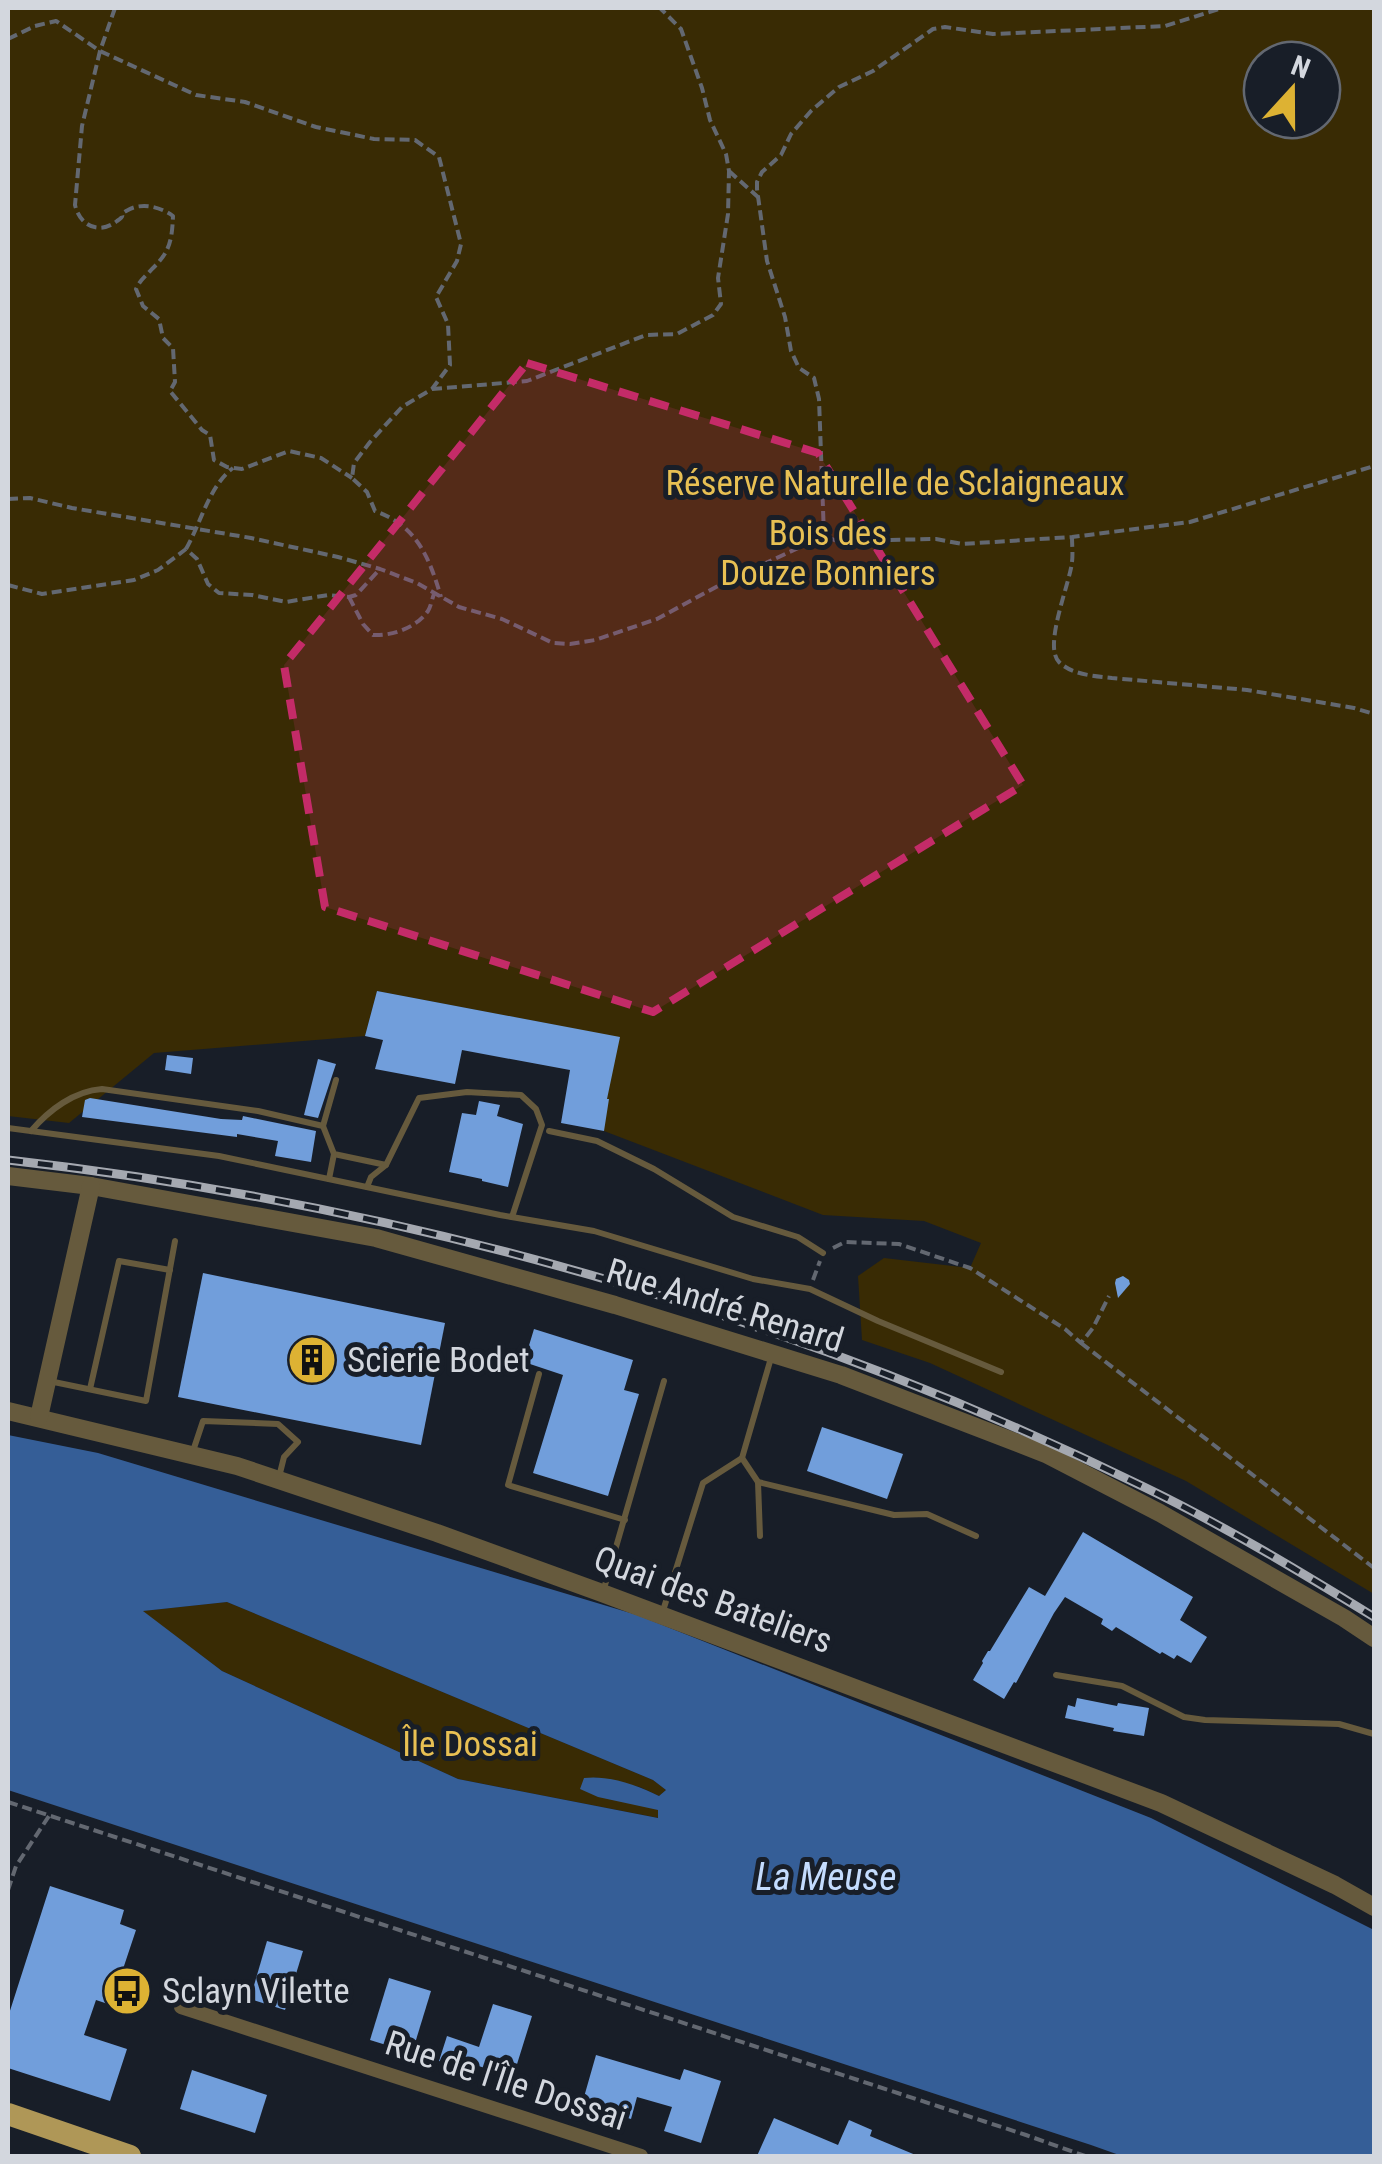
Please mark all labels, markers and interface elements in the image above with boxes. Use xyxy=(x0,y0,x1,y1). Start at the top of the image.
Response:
north arrow xyxy=(1242,40,1342,140)
text: N xyxy=(1287,49,1315,86)
park label: Réserve Naturelle de Sclaigneaux xyxy=(665,463,1125,504)
park label: Bois des Douze Bonniers xyxy=(720,513,936,594)
street label: Rue André Renard xyxy=(602,1250,848,1362)
building icon: Scierie Bodet xyxy=(286,1334,338,1386)
place label: Scierie Bodet xyxy=(347,1340,530,1381)
street label: Quai des Bateliers xyxy=(588,1538,838,1662)
park label: Île Dossai xyxy=(401,1724,538,1765)
water label: La Meuse xyxy=(756,1855,896,1899)
bus stop icon: Sclayn Vilette xyxy=(101,1965,153,2017)
place label: Sclayn Vilette xyxy=(162,1971,350,2012)
street label: Rue de l'Île Dossai xyxy=(380,2023,632,2139)

